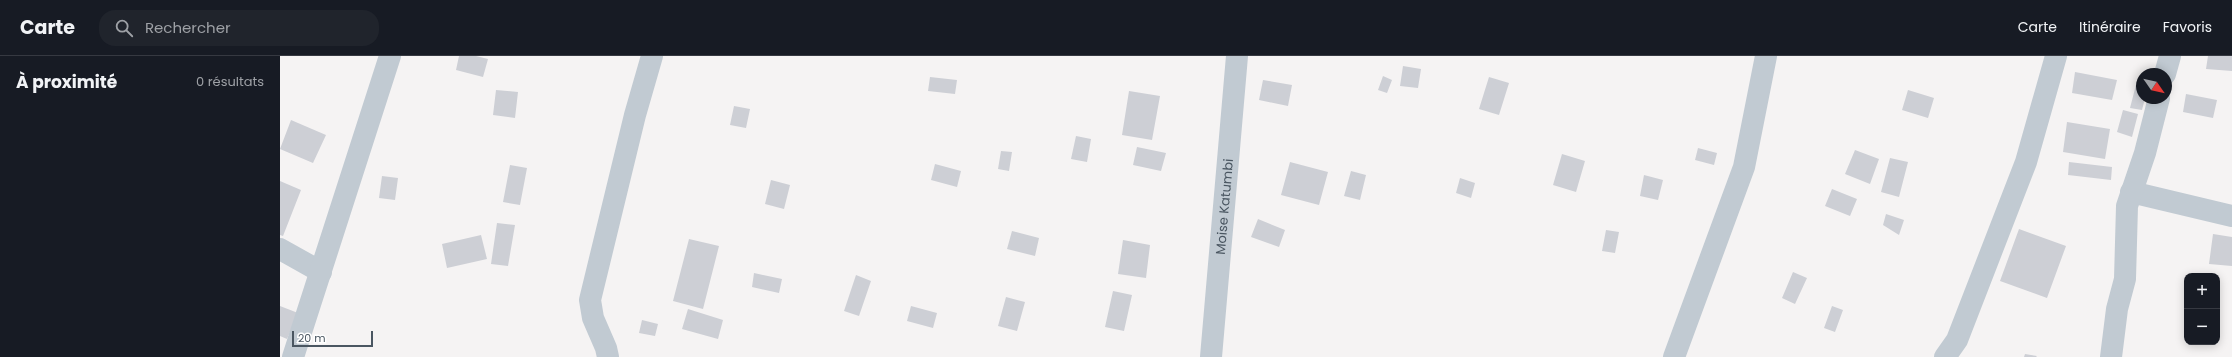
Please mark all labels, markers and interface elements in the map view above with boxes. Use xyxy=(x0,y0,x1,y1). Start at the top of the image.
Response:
search box xyxy=(99,10,379,46)
text: Carte xyxy=(20,14,75,41)
icon: search xyxy=(113,17,135,39)
text: Rechercher xyxy=(145,17,231,38)
text: Carte xyxy=(2018,17,2057,37)
text: Itinéraire xyxy=(2079,17,2141,37)
text: Favoris xyxy=(2163,17,2212,37)
north arrow xyxy=(2136,68,2172,104)
text: À proximité xyxy=(16,70,117,94)
text: 0 résultats xyxy=(196,72,264,91)
street label: Moise Katumbi xyxy=(1210,158,1238,255)
map controls xyxy=(2184,273,2220,345)
button: + xyxy=(2184,273,2220,309)
button: − xyxy=(2184,309,2220,345)
scale bar xyxy=(292,329,373,348)
text: 20 m xyxy=(298,330,326,346)

